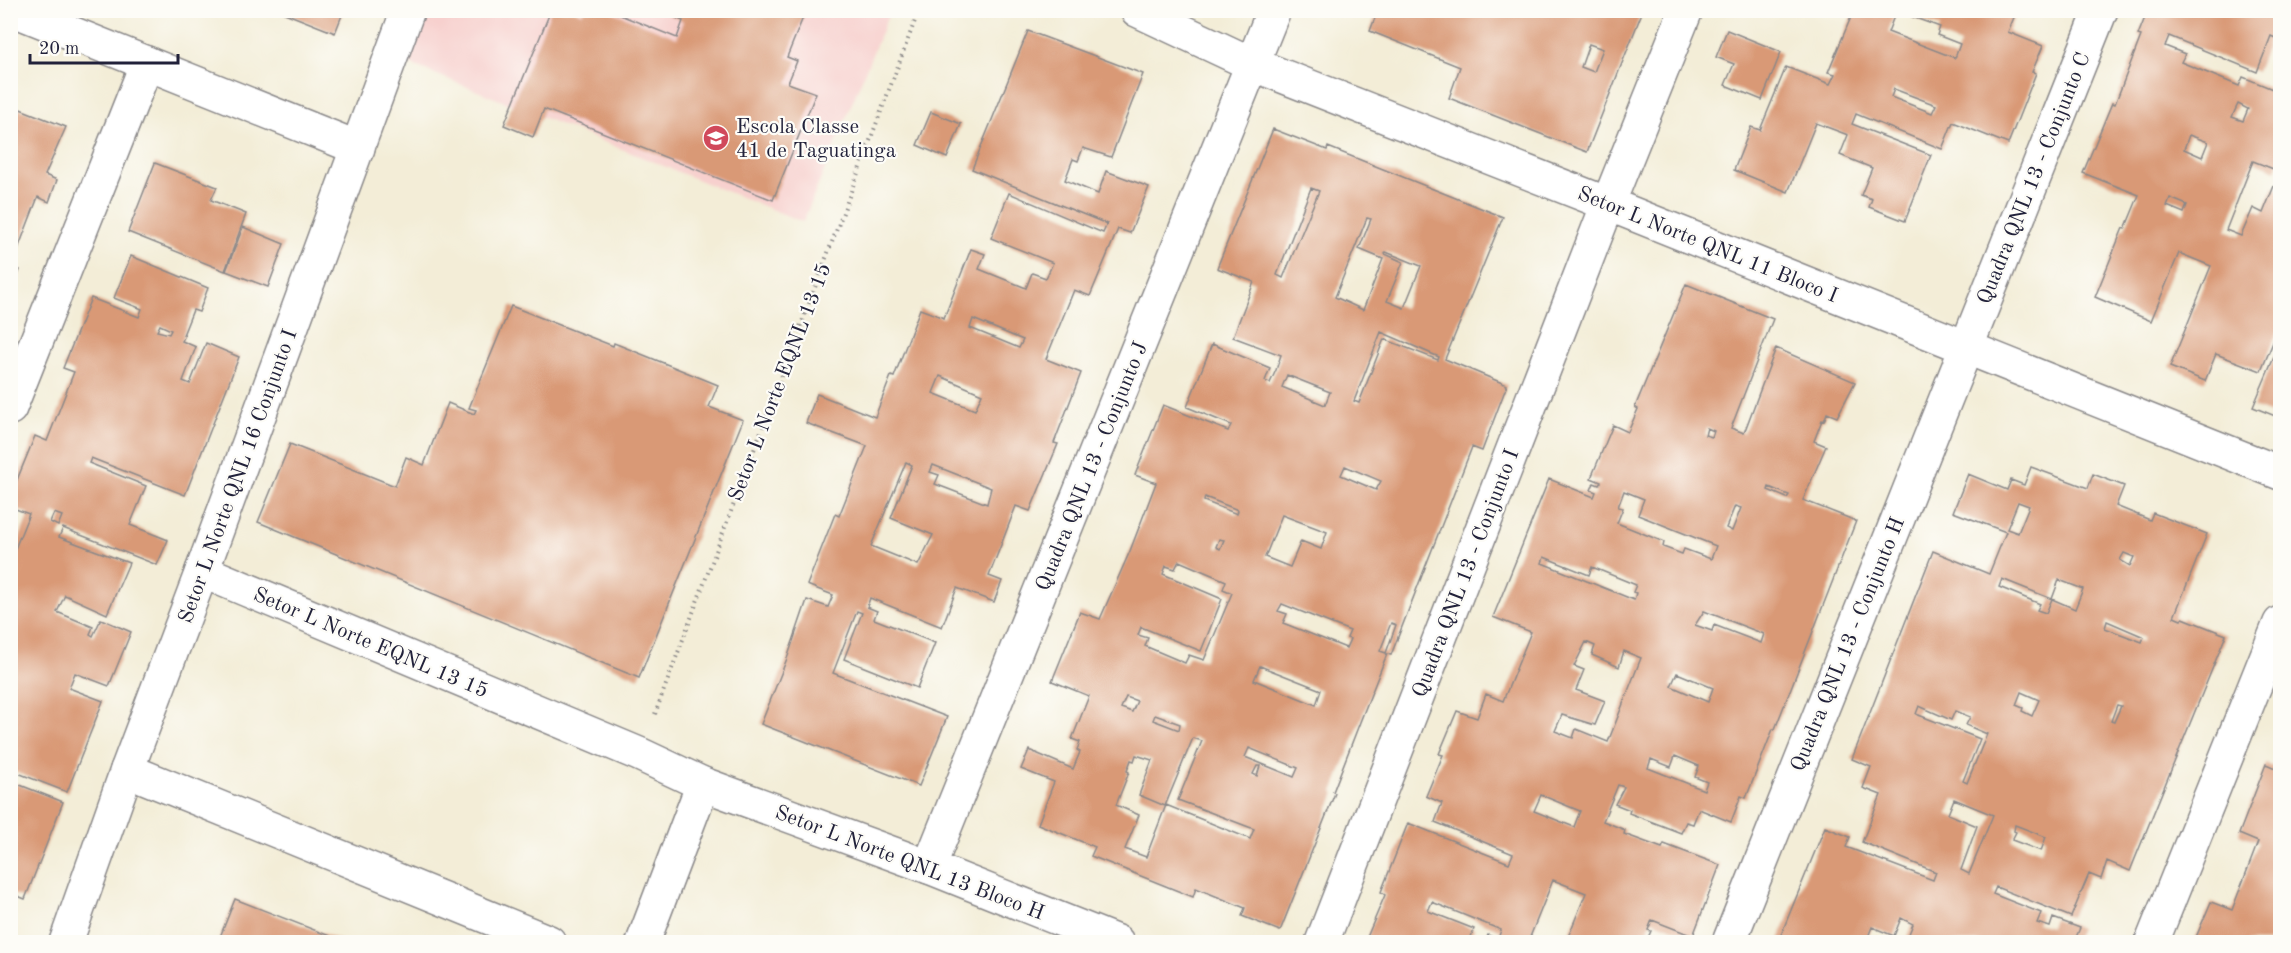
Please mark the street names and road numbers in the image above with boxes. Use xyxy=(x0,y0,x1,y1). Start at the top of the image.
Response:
street label: Quadra QNL 13 - Conjunto C xyxy=(1974,50,2095,307)
street label: Setor L Norte QNL 11 Bloco I xyxy=(1574,184,1840,307)
street label: Setor L Norte EQNL 13 15 xyxy=(725,261,836,504)
street label: Setor L Norte QNL 16 Conjunto I xyxy=(175,327,301,626)
street label: Quadra QNL 13 - Conjunto J xyxy=(1033,339,1152,594)
street label: Quadra QNL 13 - Conjunto I xyxy=(1409,447,1523,700)
street label: Quadra QNL 13 - Conjunto H xyxy=(1788,514,1909,775)
street label: Setor L Norte EQNL 13 15 xyxy=(250,584,491,702)
street label: Setor L Norte QNL 13 Bloco H xyxy=(772,802,1047,925)

